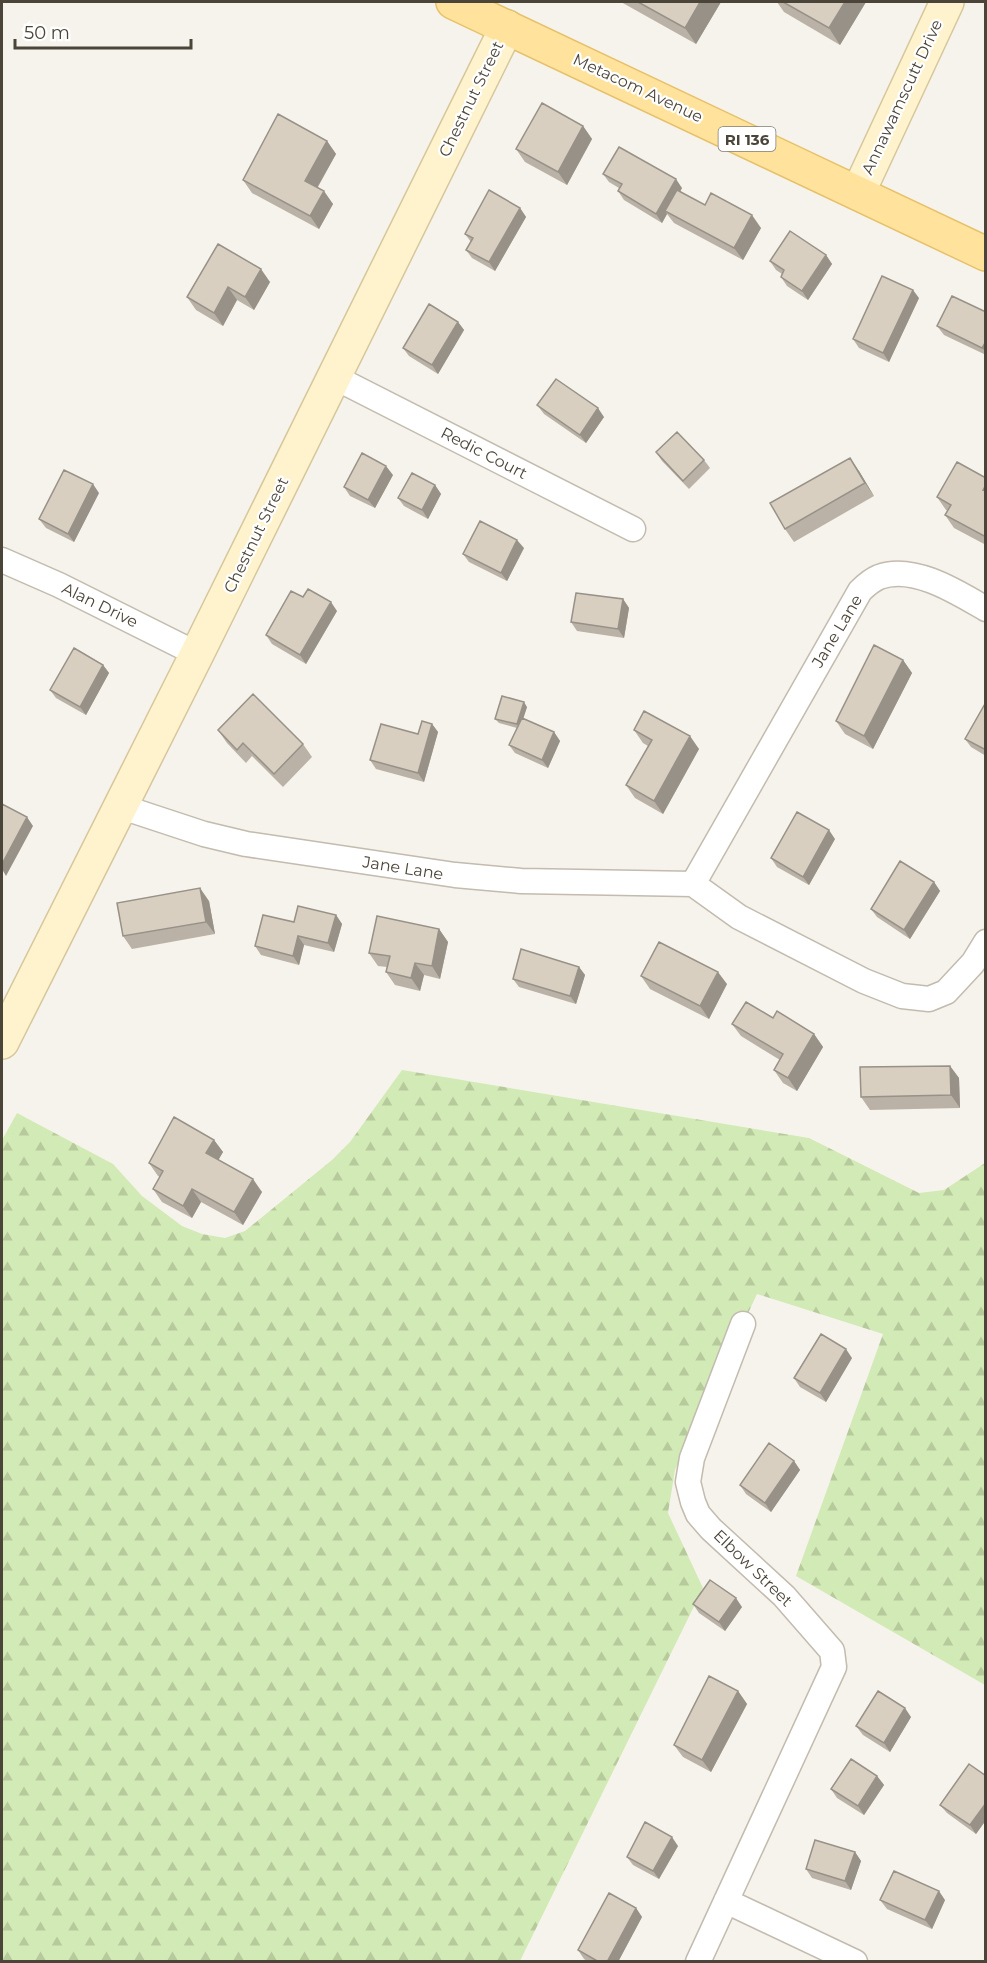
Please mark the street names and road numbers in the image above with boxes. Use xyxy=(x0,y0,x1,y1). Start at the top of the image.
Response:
street label: Annawamscutt Drive xyxy=(858,16,946,178)
street label: Chestnut Street xyxy=(435,37,508,160)
street label: Metacom Avenue xyxy=(570,50,706,126)
road number: RI 136 xyxy=(718,127,776,151)
street label: Redic Court xyxy=(438,423,531,483)
street label: Chestnut Street xyxy=(220,473,293,596)
street label: Alan Drive xyxy=(59,578,141,632)
street label: Jane Lane xyxy=(807,591,866,672)
street label: Jane Lane xyxy=(360,852,445,884)
street label: Elbow Street xyxy=(710,1526,797,1611)

